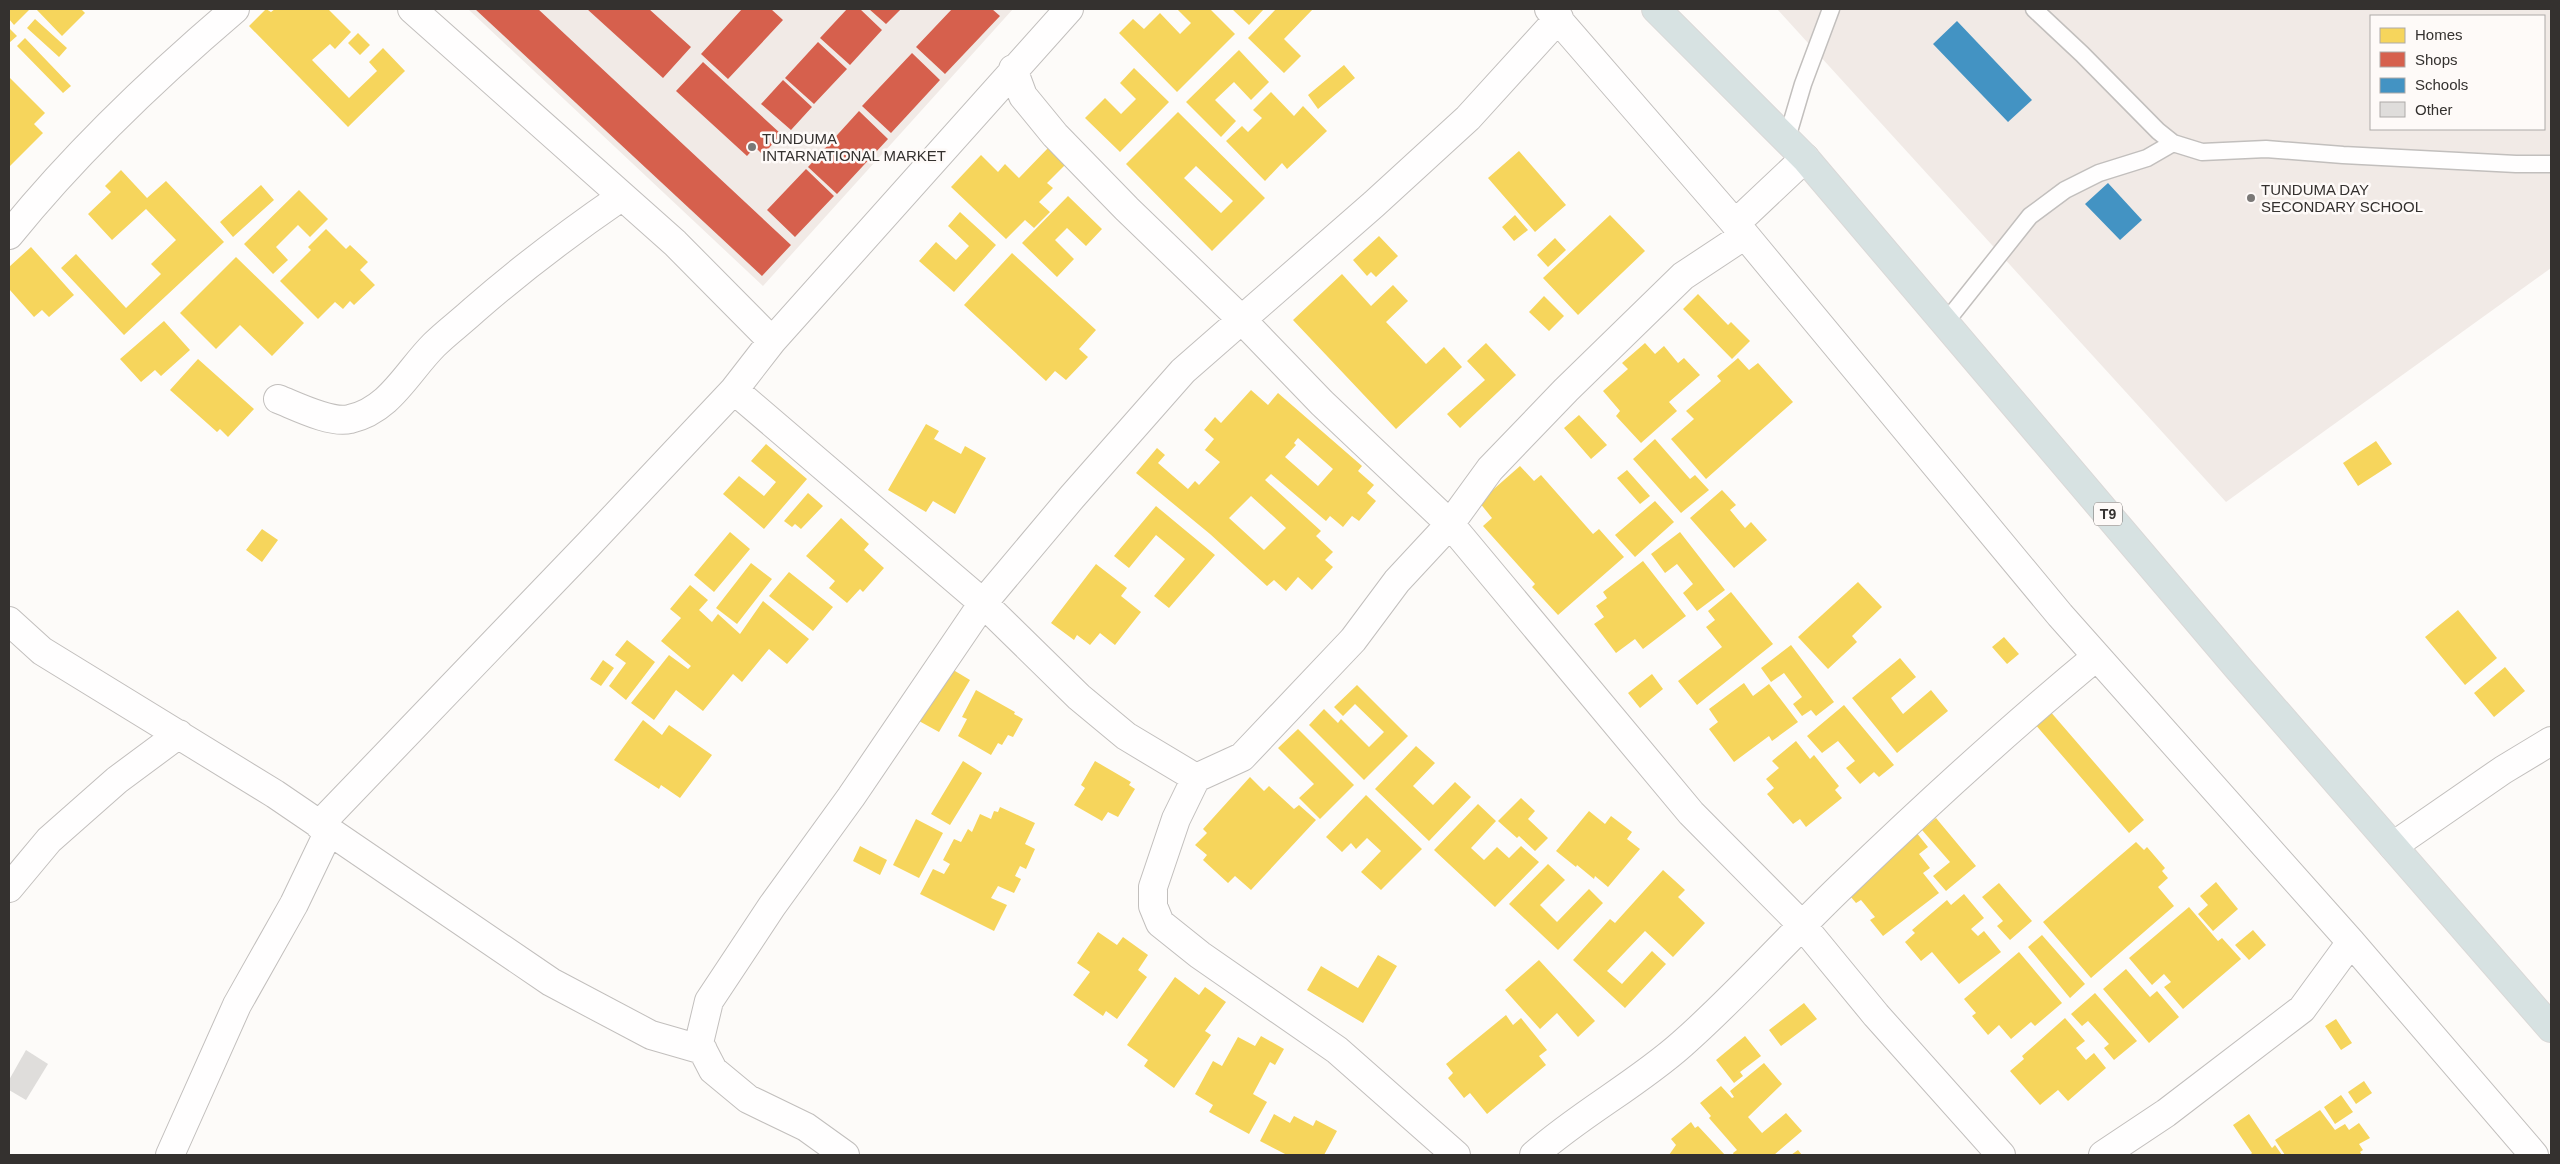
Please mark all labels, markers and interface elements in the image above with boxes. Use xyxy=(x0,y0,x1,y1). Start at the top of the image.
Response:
legend xyxy=(2370,15,2545,130)
text: Homes xyxy=(2415,26,2463,43)
text: Shops xyxy=(2415,51,2458,68)
text: Schools xyxy=(2415,76,2468,93)
text: Other xyxy=(2415,101,2453,118)
place label: TUNDUMA INTARNATIONAL MARKET xyxy=(762,130,946,164)
marker: TUNDUMA INTARNATIONAL MARKET xyxy=(746,141,758,153)
place label: TUNDUMA DAY SECONDARY SCHOOL xyxy=(2261,181,2423,215)
marker: TUNDUMA DAY SECONDARY SCHOOL xyxy=(2245,192,2257,204)
road number: T9 xyxy=(2094,502,2122,526)

